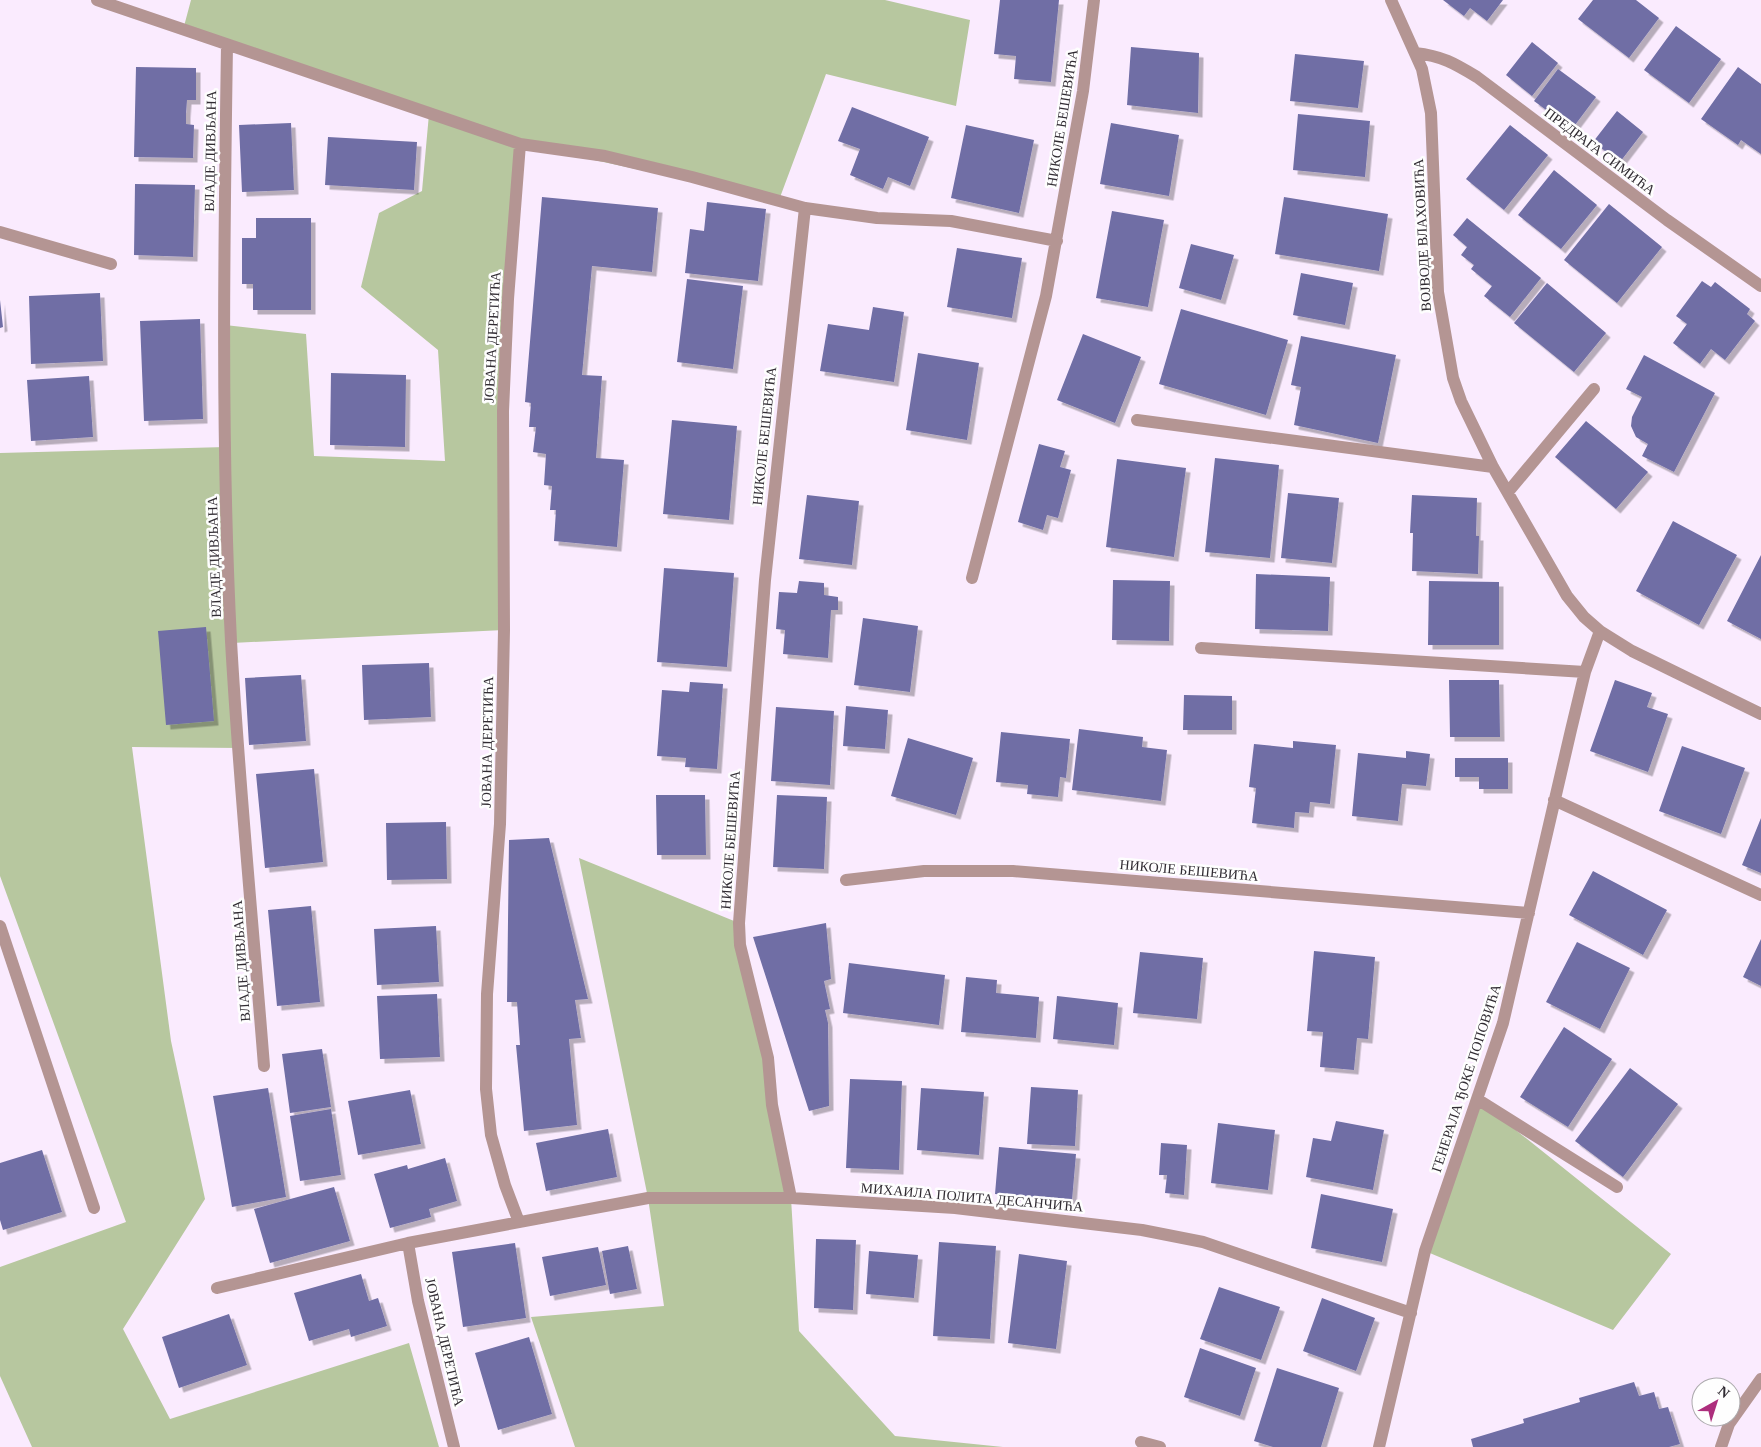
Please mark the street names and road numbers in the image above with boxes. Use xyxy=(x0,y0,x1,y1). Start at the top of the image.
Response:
street label: НИКОЛЕ БЕШЕВИЋА xyxy=(1044,47,1081,188)
street label: ВЛАДЕ ДИВЉАНА xyxy=(202,89,219,212)
street label: ПРЕДРАГА СИМИЋА xyxy=(1541,105,1659,198)
street label: ВОЈВОДЕ ВЛАХОВИЋА xyxy=(1411,157,1434,312)
street label: ЈОВАНА ДЕРЕТИЋА xyxy=(482,270,503,403)
street label: НИКОЛЕ БЕШЕВИЋА xyxy=(750,365,779,506)
street label: ВЛАДЕ ДИВЉАНА xyxy=(205,495,224,618)
street label: ЈОВАНА ДЕРЕТИЋА xyxy=(479,675,496,808)
street label: НИКОЛЕ БЕШЕВИЋА xyxy=(718,769,743,910)
street label: НИКОЛЕ БЕШЕВИЋА xyxy=(1119,857,1260,884)
street label: ВЛАДЕ ДИВЉАНА xyxy=(230,899,253,1022)
street label: ГЕНЕРАЛА ЂОКЕ ПОПОВИЋА xyxy=(1429,981,1504,1174)
street label: МИХАИЛА ПОЛИТА ДЕСАНЧИЋА xyxy=(860,1180,1085,1215)
street label: ЈОВАНА ДЕРЕТИЋА xyxy=(422,1276,467,1409)

